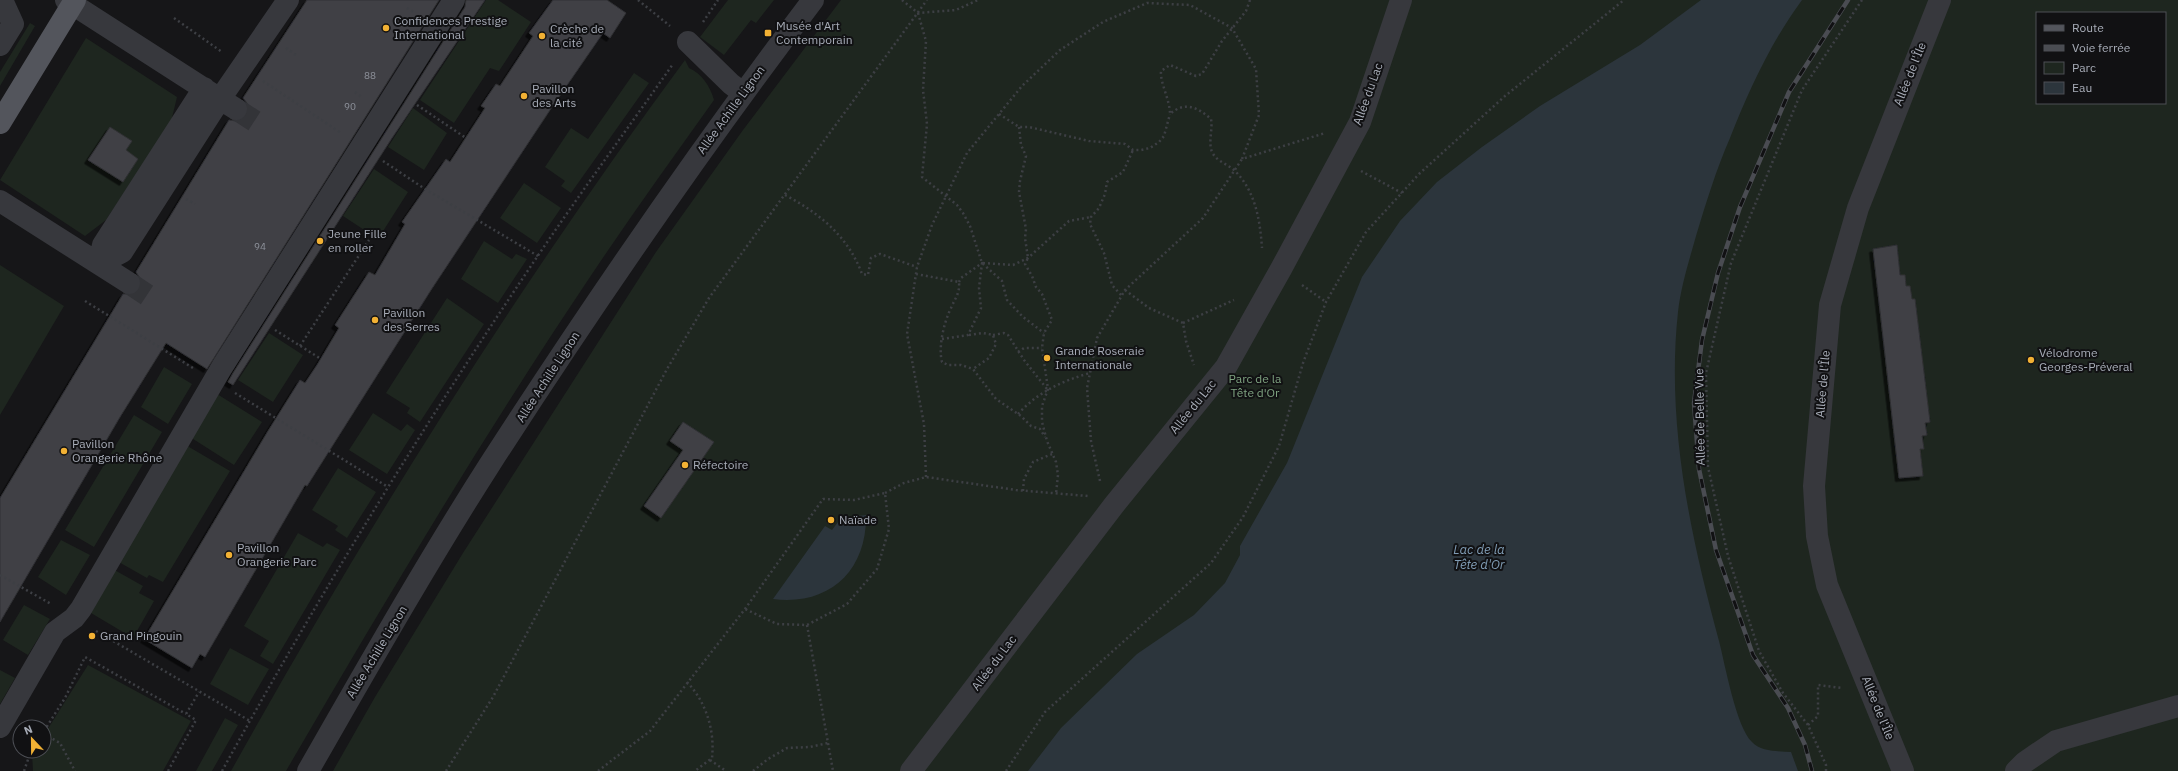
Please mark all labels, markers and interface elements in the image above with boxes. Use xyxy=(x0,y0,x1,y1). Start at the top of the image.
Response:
legend xyxy=(2036,12,2166,104)
place label: Confidences Prestige International xyxy=(394,13,508,42)
place label: Musée d'Art Contemporain xyxy=(776,18,852,47)
text: Route xyxy=(2072,20,2104,35)
place label: Crèche de la cité xyxy=(550,21,605,50)
marker: Confidences Prestige International xyxy=(381,23,391,33)
marker: Musée d'Art Contemporain xyxy=(763,28,773,38)
marker: Crèche de la cité xyxy=(537,31,547,41)
street label: Allée de l'Île xyxy=(1890,39,1929,108)
text: Voie ferrée xyxy=(2072,40,2131,55)
text: Parc xyxy=(2072,60,2096,75)
street label: Allée du Lac xyxy=(1349,61,1386,127)
street label: Allée Achille Lignon xyxy=(694,63,768,157)
house number: 88 xyxy=(364,69,376,82)
text: Eau xyxy=(2072,80,2092,95)
place label: Pavillon des Arts xyxy=(532,81,577,110)
marker: Pavillon des Arts xyxy=(519,91,529,101)
house number: 90 xyxy=(344,100,356,113)
place label: Jeune Fille en roller xyxy=(328,226,387,255)
marker: Jeune Fille en roller xyxy=(315,236,325,246)
house number: 94 xyxy=(254,240,266,253)
place label: Pavillon des Serres xyxy=(383,305,440,334)
marker: Pavillon des Serres xyxy=(370,315,380,325)
street label: Allée Achille Lignon xyxy=(513,328,583,425)
place label: Grande Roseraie Internationale xyxy=(1055,343,1145,372)
place label: Vélodrome Georges-Préveral xyxy=(2039,345,2133,374)
street label: Allée de l'Île xyxy=(1812,349,1833,418)
marker: Grande Roseraie Internationale xyxy=(1042,353,1052,363)
marker: Vélodrome Georges-Préveral xyxy=(2026,355,2036,365)
street label: Allée de Belle Vue xyxy=(1691,368,1708,466)
park label: Parc de la Tête d'Or xyxy=(1229,371,1282,400)
street label: Allée du Lac xyxy=(1166,377,1219,437)
place label: Pavillon Orangerie Rhône xyxy=(72,436,163,465)
marker: Pavillon Orangerie Rhône xyxy=(59,446,69,456)
place label: Réfectoire xyxy=(693,457,749,472)
marker: Réfectoire xyxy=(680,460,690,470)
place label: Naïade xyxy=(839,512,877,527)
marker: Naïade xyxy=(826,515,836,525)
place label: Pavillon Orangerie Parc xyxy=(237,540,317,569)
water label: Lac de la Tête d'Or xyxy=(1453,541,1506,573)
marker: Pavillon Orangerie Parc xyxy=(224,550,234,560)
street label: Allée Achille Lignon xyxy=(343,603,410,701)
place label: Grand Pingouin xyxy=(100,628,182,643)
marker: Grand Pingouin xyxy=(87,631,97,641)
street label: Allée du Lac xyxy=(968,632,1019,693)
street label: Allée de l'Île xyxy=(1859,674,1898,742)
north arrow xyxy=(12,719,52,759)
text: N xyxy=(22,722,35,738)

